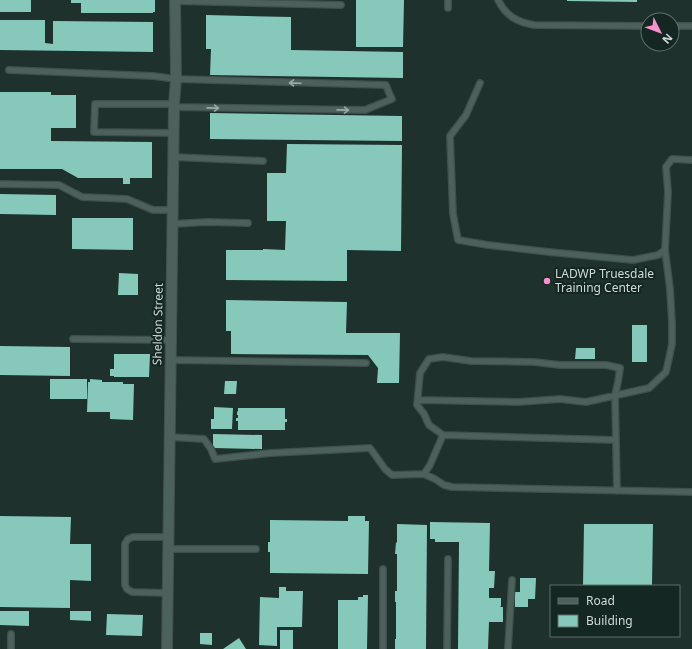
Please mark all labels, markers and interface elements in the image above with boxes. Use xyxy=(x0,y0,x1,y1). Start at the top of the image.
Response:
north arrow xyxy=(640,12,680,52)
text: N xyxy=(659,31,676,47)
one-way arrow xyxy=(289,79,302,86)
one-way arrow xyxy=(206,104,219,112)
one-way arrow xyxy=(336,106,349,114)
place label: LADWP Truesdale Training Center xyxy=(555,265,654,296)
marker: LADWP Truesdale Training Center xyxy=(542,276,552,286)
street label: Sheldon Street xyxy=(148,282,167,365)
legend xyxy=(550,585,680,637)
text: Road xyxy=(586,592,615,609)
text: Building xyxy=(586,612,633,629)

